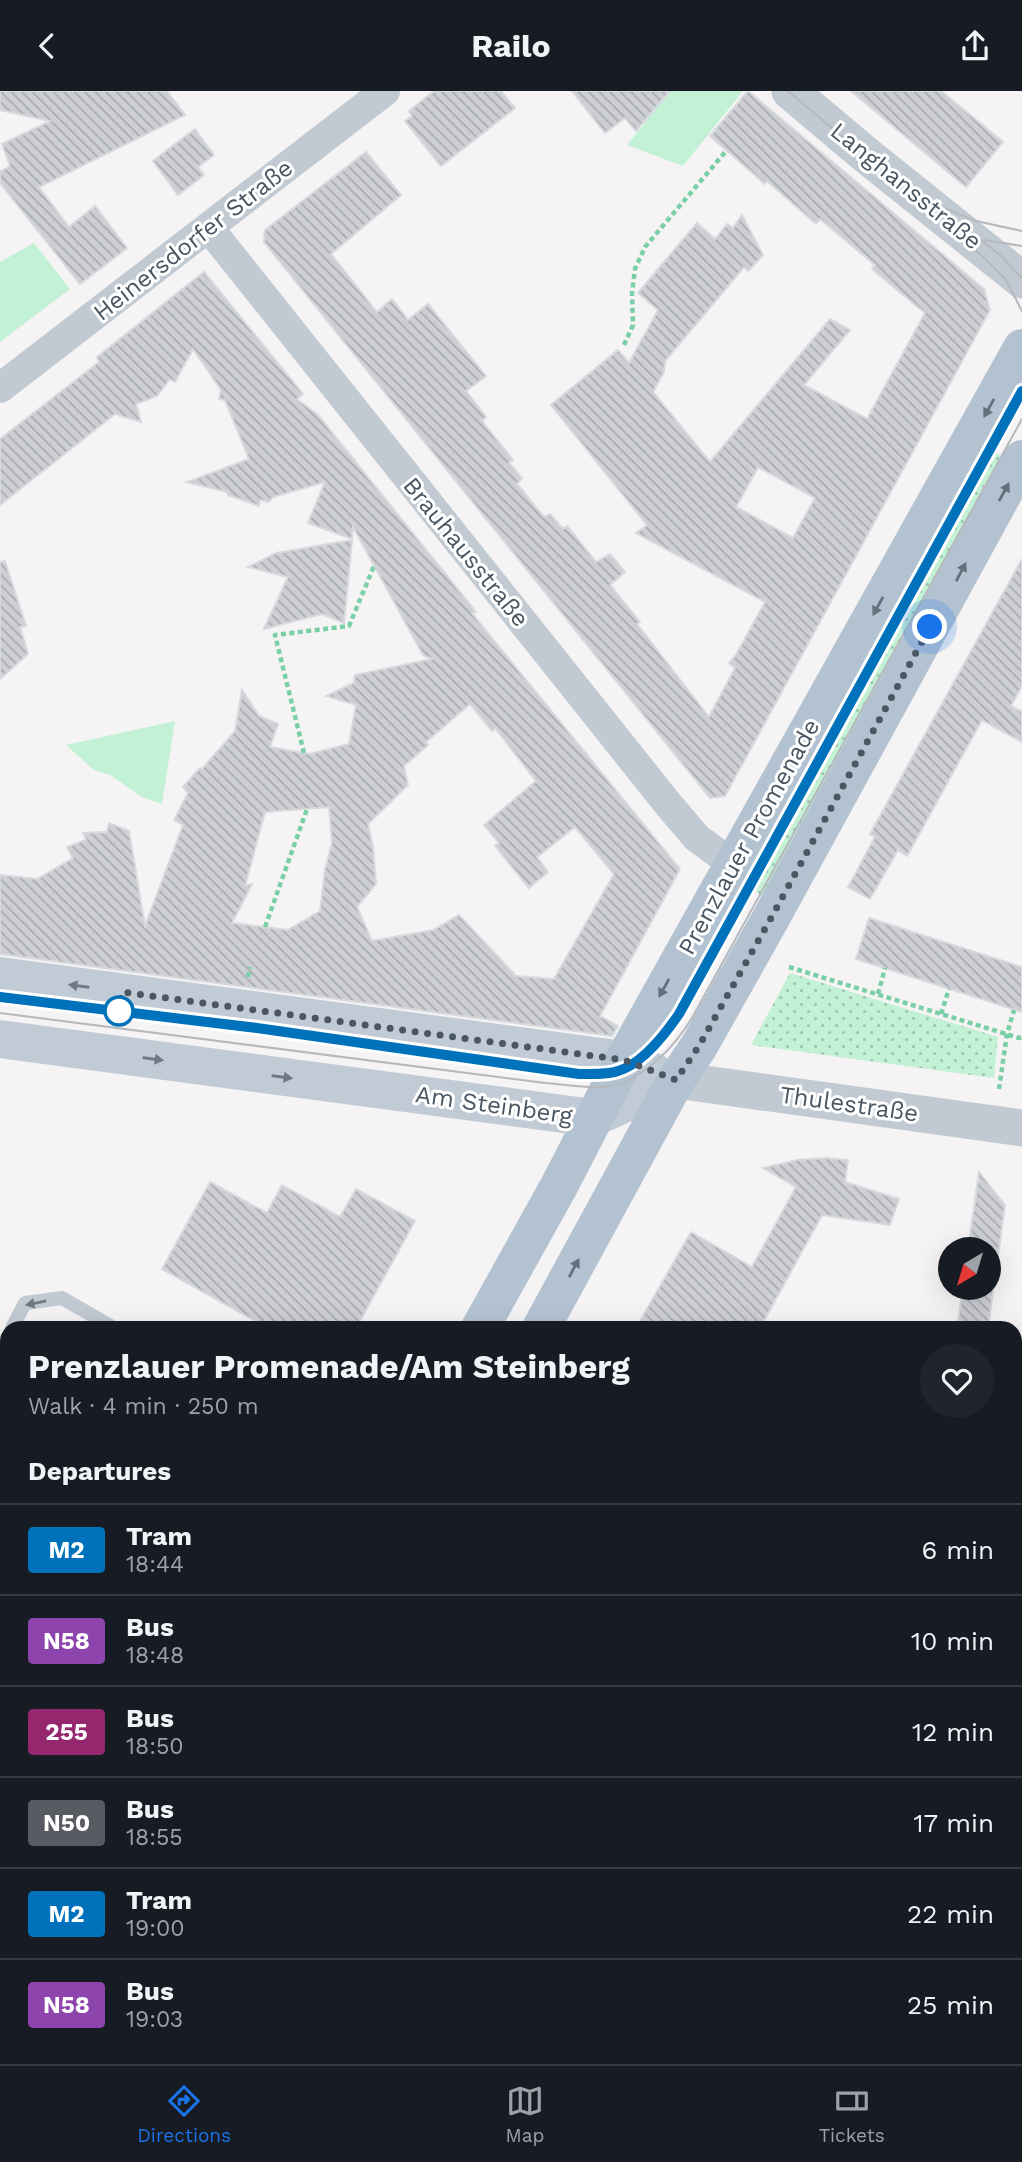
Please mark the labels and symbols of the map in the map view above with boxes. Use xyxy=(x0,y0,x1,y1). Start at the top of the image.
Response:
street label: Langhansstraße xyxy=(825,117,987,255)
street label: Heinersdorfer Straße xyxy=(88,154,298,326)
one-way arrow xyxy=(983,398,995,417)
street label: Brauhausstraße xyxy=(397,472,535,632)
one-way arrow xyxy=(997,482,1009,502)
one-way arrow xyxy=(955,562,966,582)
one-way arrow xyxy=(872,597,884,616)
your location xyxy=(912,609,947,644)
street label: Prenzlauer Promenade xyxy=(672,714,826,960)
one-way arrow xyxy=(658,978,670,998)
one-way arrow xyxy=(67,980,89,991)
unlabelled marker xyxy=(104,996,134,1026)
one-way arrow xyxy=(142,1054,164,1065)
one-way arrow xyxy=(272,1072,294,1083)
street label: Am Steinberg xyxy=(414,1080,575,1130)
street label: Thulestraße xyxy=(778,1080,920,1128)
north arrow xyxy=(938,1237,1001,1300)
one-way arrow xyxy=(568,1258,580,1278)
one-way arrow xyxy=(24,1297,46,1308)

